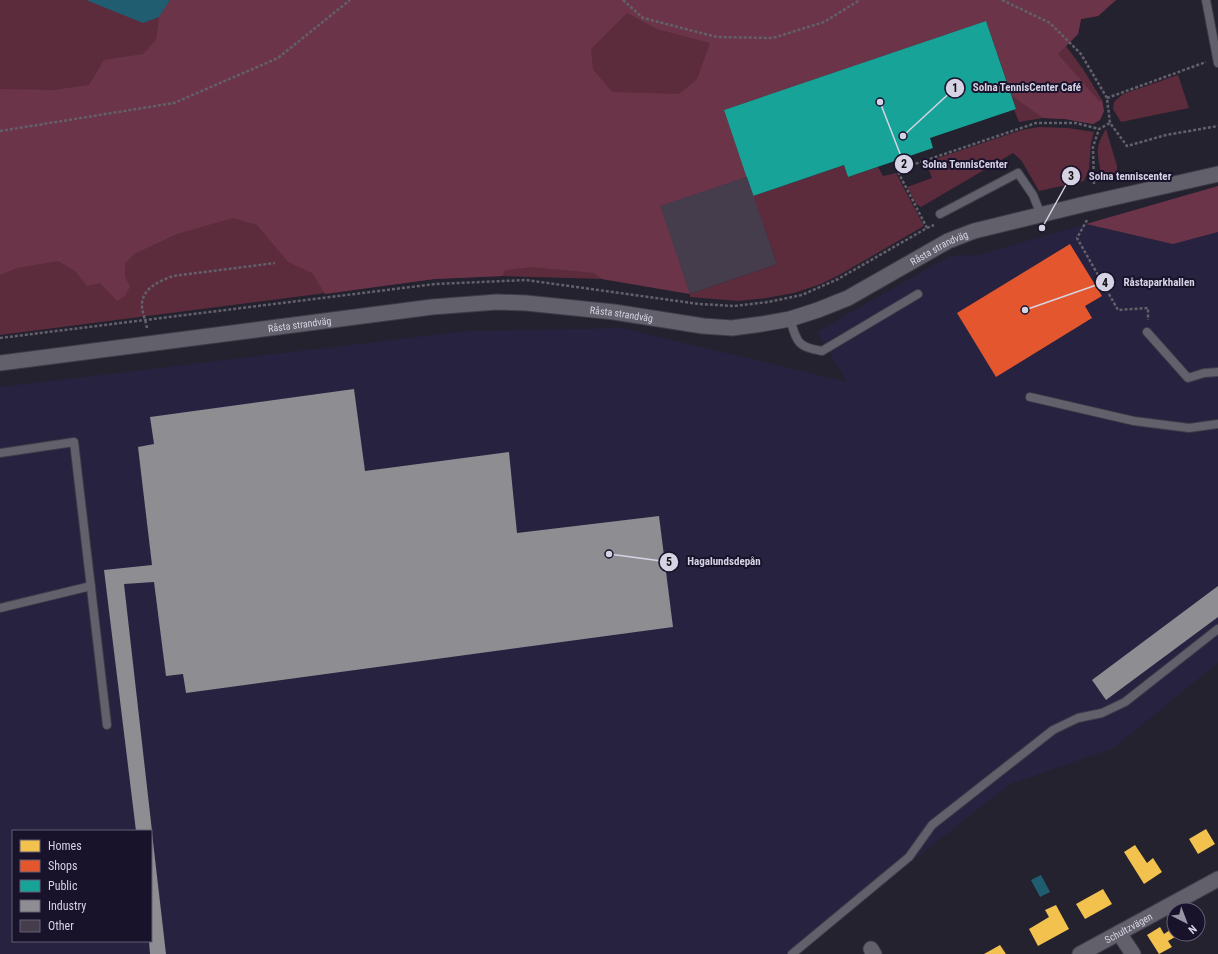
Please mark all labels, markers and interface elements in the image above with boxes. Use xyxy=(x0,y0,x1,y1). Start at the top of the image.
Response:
callout: Solna TennisCenter Café xyxy=(945,76,1089,99)
text: 1 xyxy=(952,81,958,95)
text: Solna TennisCenter Café xyxy=(973,81,1081,94)
callout: Solna TennisCenter xyxy=(894,152,1016,175)
text: 2 xyxy=(901,157,907,171)
text: Solna TennisCenter xyxy=(922,158,1008,171)
callout: Solna tenniscenter xyxy=(1061,165,1180,188)
text: 3 xyxy=(1068,169,1074,183)
text: Solna tenniscenter xyxy=(1089,170,1172,183)
street label: Råsta strandväg xyxy=(908,228,970,267)
callout: Råstaparkhallen xyxy=(1095,271,1202,294)
text: 4 xyxy=(1102,276,1108,290)
text: Råstaparkhallen xyxy=(1123,276,1195,289)
street label: Råsta strandväg xyxy=(589,304,654,324)
street label: Råsta strandväg xyxy=(267,315,332,334)
callout: Hagalundsdepån xyxy=(659,550,768,573)
text: 5 xyxy=(666,555,672,569)
text: Hagalundsdepån xyxy=(687,555,761,568)
legend xyxy=(12,830,152,942)
text: Homes xyxy=(48,839,82,853)
text: Shops xyxy=(48,859,77,873)
text: Public xyxy=(48,879,78,893)
text: Industry xyxy=(48,899,86,913)
north arrow xyxy=(1166,902,1206,942)
street label: Schultzvägen xyxy=(1103,910,1154,945)
text: Other xyxy=(48,919,74,933)
text: N xyxy=(1185,922,1199,936)

